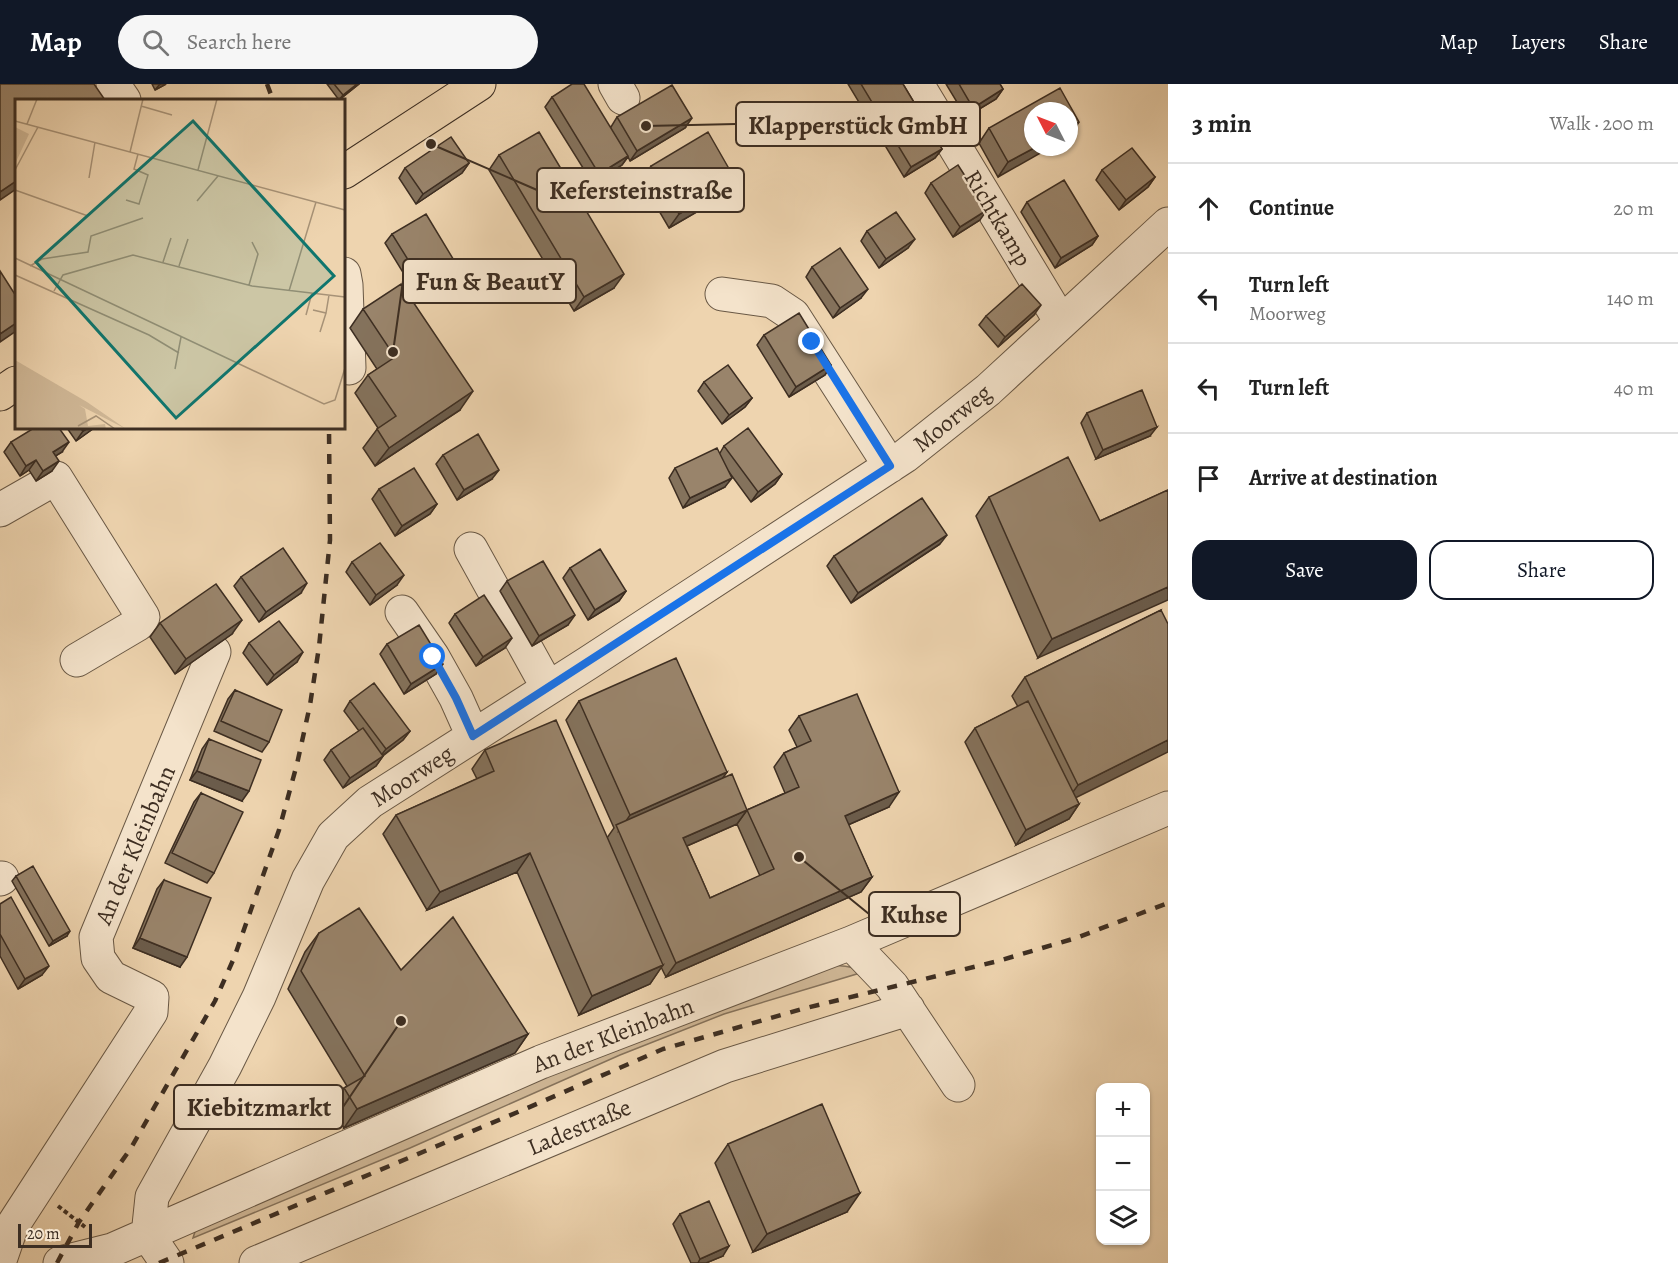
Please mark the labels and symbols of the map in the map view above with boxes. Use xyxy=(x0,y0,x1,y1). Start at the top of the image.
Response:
inset map xyxy=(15,99,345,429)
callout: Klapperstück GmbH xyxy=(736,102,980,146)
north arrow xyxy=(1024,102,1078,156)
text: Klapperstück GmbH xyxy=(748,108,968,143)
street label: Richtkamp xyxy=(957,164,1039,272)
callout: Kefersteinstraße xyxy=(537,168,744,212)
text: Kefersteinstraße xyxy=(549,173,733,208)
callout: Fun & BeautY xyxy=(403,259,576,303)
text: Fun & BeautY xyxy=(415,264,565,299)
route end xyxy=(798,328,824,354)
street label: Moorweg xyxy=(906,376,998,460)
route start xyxy=(419,643,445,669)
street label: Moorweg xyxy=(365,737,459,815)
street label: An der Kleinbahn xyxy=(87,761,183,930)
callout: Kuhse xyxy=(869,892,960,936)
text: Kuhse xyxy=(880,897,948,932)
street label: An der Kleinbahn xyxy=(527,990,698,1081)
callout: Kiebitzmarkt xyxy=(174,1085,343,1129)
text: Kiebitzmarkt xyxy=(187,1090,332,1125)
street label: Ladestraße xyxy=(522,1091,636,1163)
scale bar xyxy=(18,1221,92,1248)

